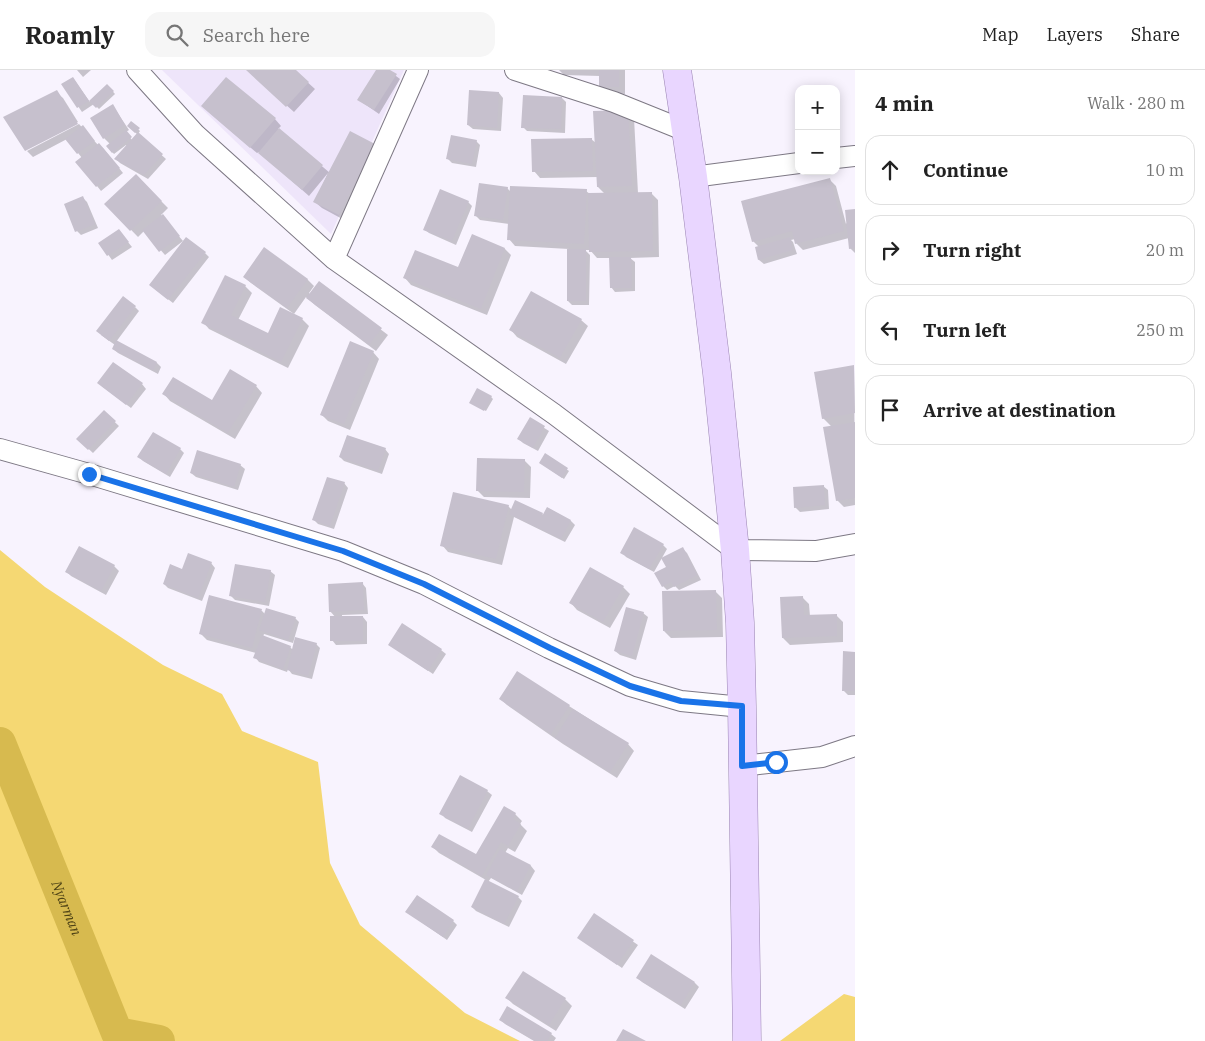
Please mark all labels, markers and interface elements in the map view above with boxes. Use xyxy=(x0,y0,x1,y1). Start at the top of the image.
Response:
search box xyxy=(145,12,495,57)
text: Roamly xyxy=(25,19,115,51)
icon: search xyxy=(163,21,191,49)
text: Search here xyxy=(203,23,310,47)
text: Map xyxy=(982,23,1019,46)
text: Layers xyxy=(1047,23,1103,46)
text: Share xyxy=(1131,23,1180,46)
map controls xyxy=(795,85,840,175)
button: + xyxy=(795,85,840,130)
text: 4 min xyxy=(875,89,934,117)
text: Walk · 280 m xyxy=(1087,93,1185,113)
button: − xyxy=(795,130,840,175)
icon: ahead xyxy=(876,156,904,184)
text: Continue xyxy=(923,158,1008,182)
text: 10 m xyxy=(1146,160,1184,180)
icon: right xyxy=(876,236,904,264)
text: Turn right xyxy=(923,238,1021,262)
text: 20 m xyxy=(1146,240,1184,260)
icon: left xyxy=(876,316,904,344)
text: Turn left xyxy=(923,318,1006,342)
text: 250 m xyxy=(1136,320,1184,340)
icon: arrive xyxy=(876,396,904,424)
text: Arrive at destination xyxy=(923,398,1116,422)
route end xyxy=(78,463,101,486)
route start xyxy=(765,751,788,774)
water label: Nyarman xyxy=(47,877,86,938)

